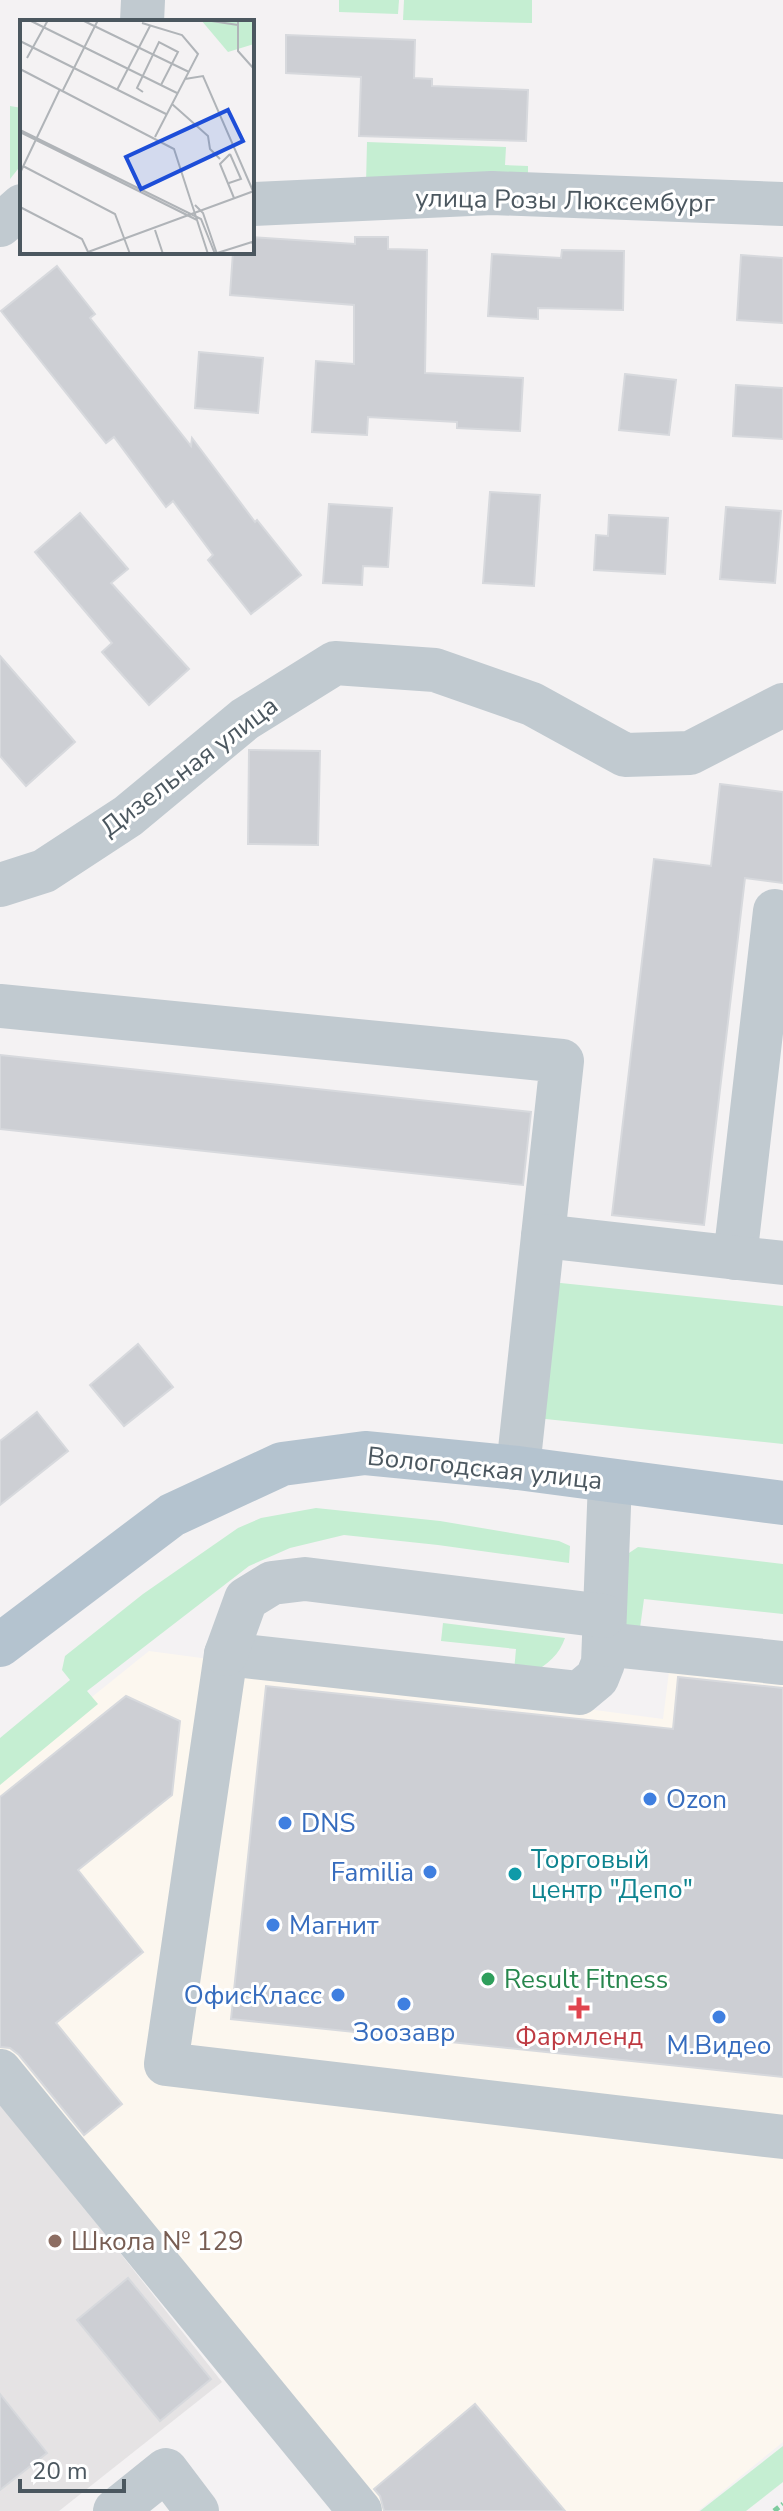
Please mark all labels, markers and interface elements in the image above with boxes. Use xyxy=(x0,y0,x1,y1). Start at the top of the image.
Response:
inset map xyxy=(20,20,254,254)
street label: улица Розы Люксембург xyxy=(415,180,715,221)
street label: Дизельная улица xyxy=(93,688,285,845)
street label: Вологодская улица xyxy=(366,1439,604,1498)
place label: Ozon xyxy=(666,1782,727,1817)
marker: Ozon xyxy=(641,1790,659,1808)
place label: DNS xyxy=(301,1806,356,1841)
marker: DNS xyxy=(276,1814,294,1832)
place label: Торговый центр "Депо" xyxy=(531,1842,693,1907)
place label: Familia xyxy=(331,1855,414,1890)
marker: Familia xyxy=(421,1863,439,1881)
marker: Торговый центр "Депо" xyxy=(506,1865,524,1883)
place label: Магнит xyxy=(289,1908,379,1943)
marker: Магнит xyxy=(264,1916,282,1934)
place label: Result Fitness xyxy=(504,1962,668,1997)
marker: Result Fitness xyxy=(479,1970,497,1988)
place label: ОфисКласс xyxy=(184,1978,322,2013)
marker: ОфисКласс xyxy=(329,1986,347,2004)
marker: Зоозавр xyxy=(395,1995,413,2013)
marker: Фармленд xyxy=(570,1999,588,2017)
marker: М.Видео xyxy=(710,2008,728,2026)
place label: Зоозавр xyxy=(353,2015,455,2050)
place label: Фармленд xyxy=(515,2019,643,2054)
place label: М.Видео xyxy=(666,2028,772,2063)
place label: Школа № 129 xyxy=(71,2224,244,2259)
marker: Школа № 129 xyxy=(46,2232,64,2250)
scale bar xyxy=(20,2443,124,2493)
text: 20 m xyxy=(32,2455,88,2487)

